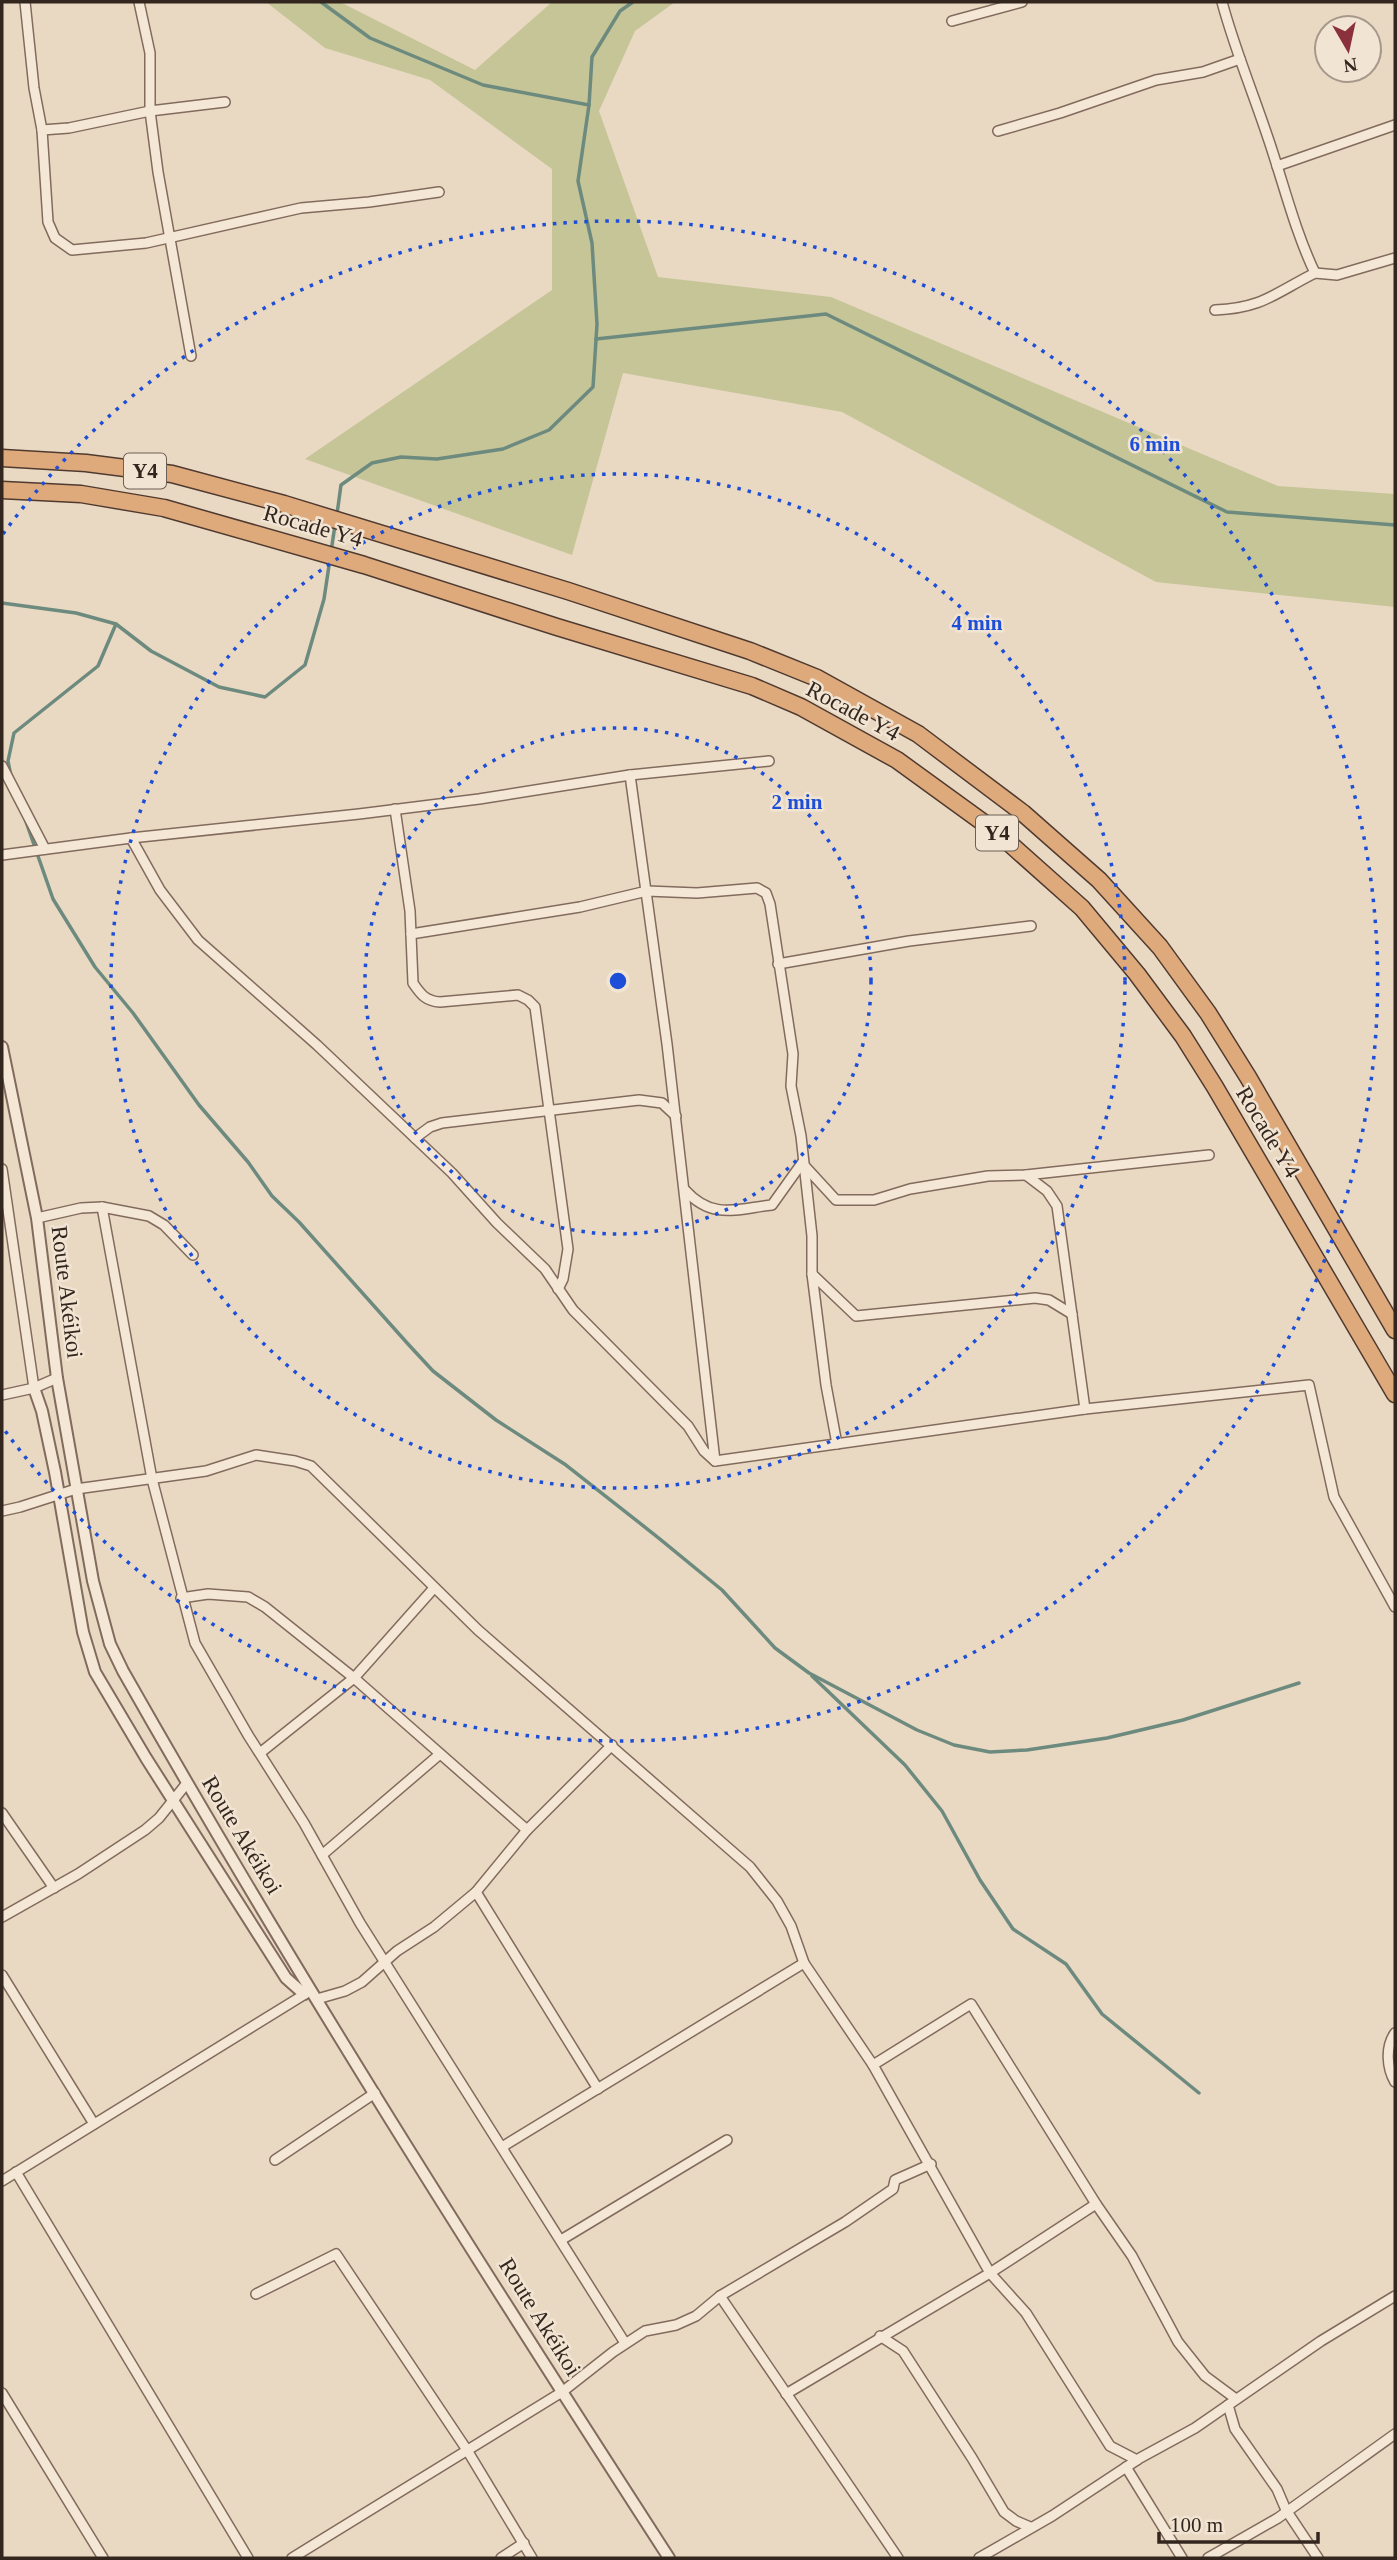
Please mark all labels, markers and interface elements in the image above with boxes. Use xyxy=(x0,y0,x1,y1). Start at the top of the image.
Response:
north arrow xyxy=(1313,14,1383,84)
text: N xyxy=(1342,54,1359,77)
text: 6 min xyxy=(1130,432,1181,456)
road number: Y4 xyxy=(124,454,166,489)
street label: Rocade Y4 xyxy=(261,500,366,552)
text: 4 min xyxy=(952,611,1003,635)
street label: Rocade Y4 xyxy=(802,676,904,746)
text: 2 min xyxy=(772,790,823,814)
road number: Y4 xyxy=(976,816,1018,850)
centre of rings xyxy=(606,969,630,993)
street label: Rocade Y4 xyxy=(1231,1082,1305,1183)
street label: Route Akéikoi xyxy=(46,1224,88,1360)
street label: Route Akéikoi xyxy=(197,1771,287,1899)
street label: Route Akéikoi xyxy=(494,2254,586,2380)
scale bar xyxy=(1159,2500,1318,2544)
text: 100 m xyxy=(1170,2513,1223,2537)

